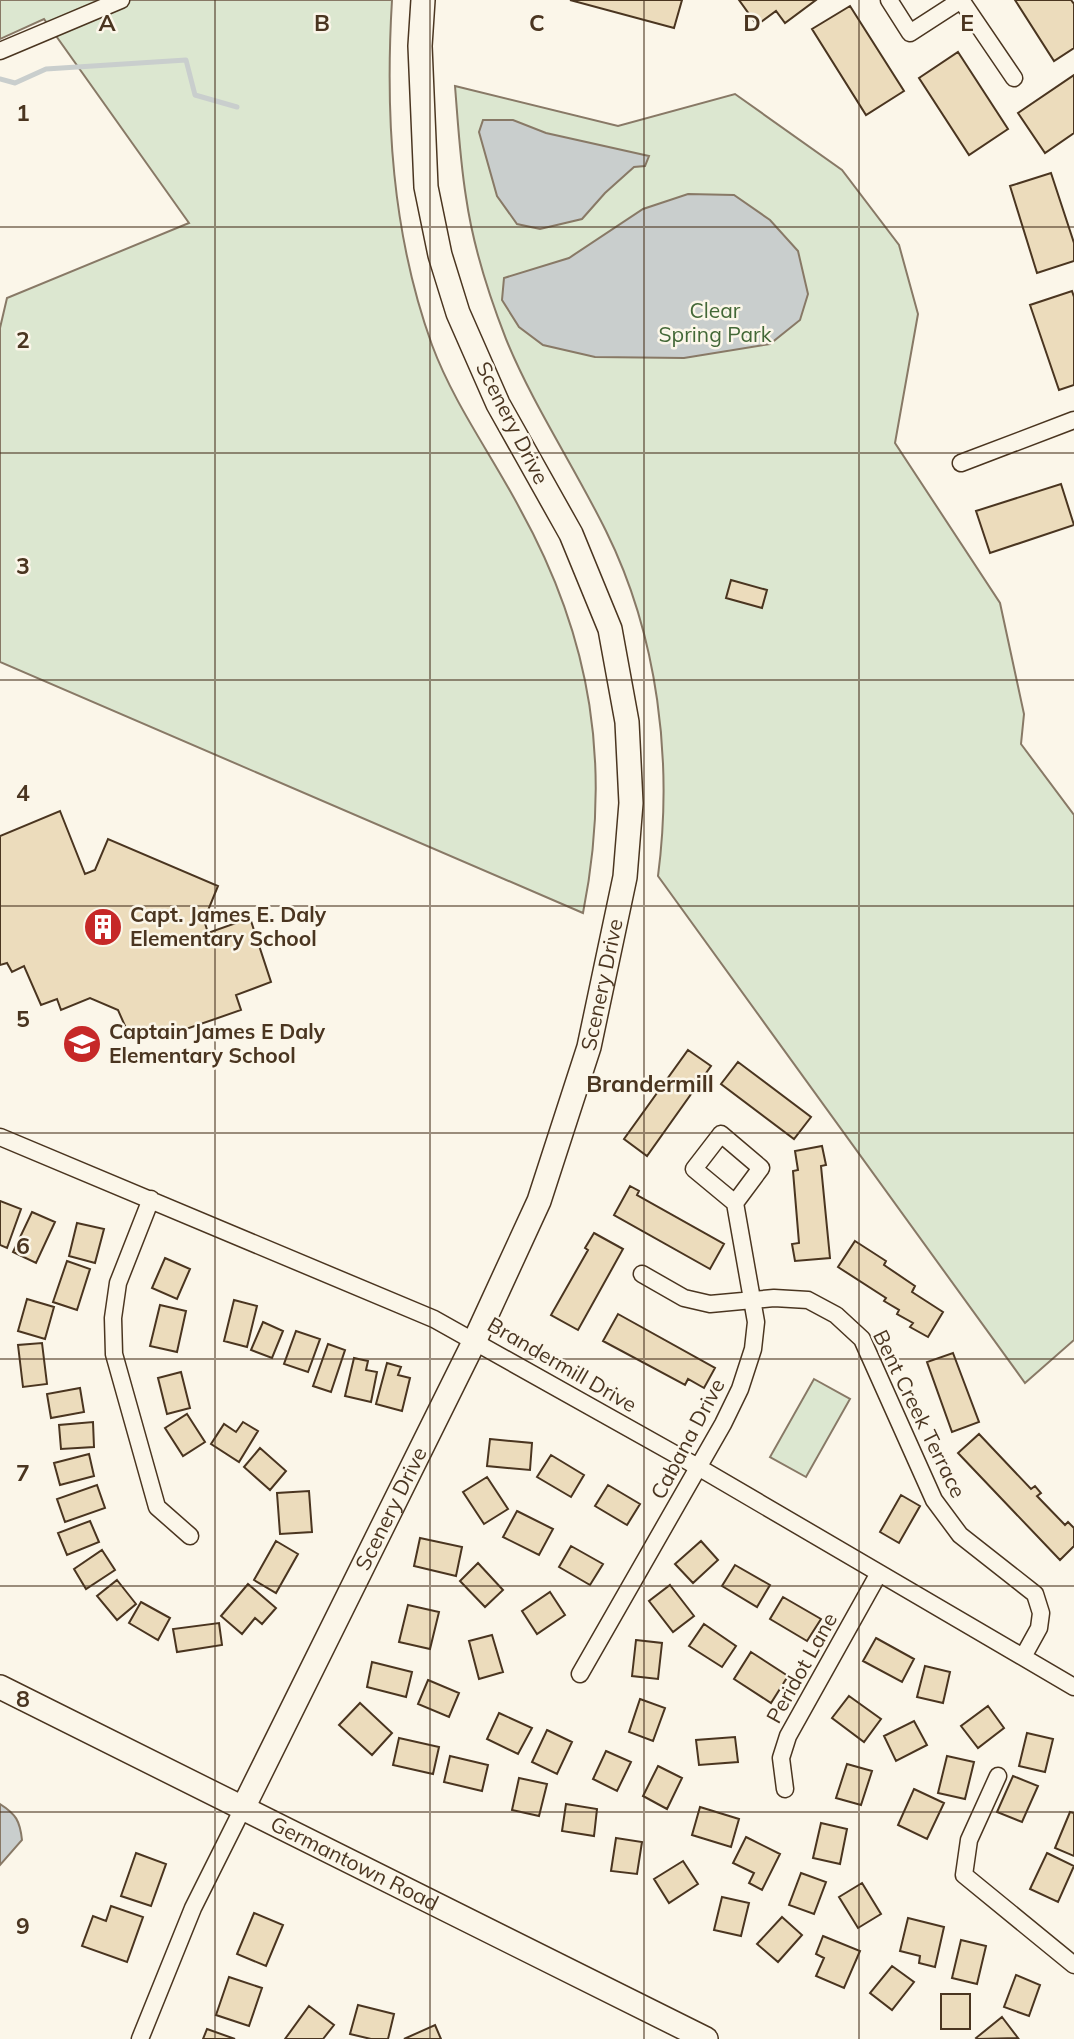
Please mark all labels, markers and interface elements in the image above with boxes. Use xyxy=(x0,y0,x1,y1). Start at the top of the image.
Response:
text: A xyxy=(98,8,116,37)
text: B xyxy=(314,8,330,37)
text: C xyxy=(529,8,545,37)
text: D xyxy=(743,8,761,37)
text: E xyxy=(960,8,974,37)
text: 1 xyxy=(16,98,30,127)
park label: Clear Spring Park xyxy=(659,297,772,347)
text: 2 xyxy=(16,325,30,354)
street label: Scenery Drive xyxy=(471,357,555,488)
text: 3 xyxy=(16,551,30,580)
text: 4 xyxy=(16,778,30,807)
place label: Capt. James E. Daly Elementary School xyxy=(130,901,327,951)
building icon: Capt. James E. Daly Elementary School xyxy=(82,906,124,948)
street label: Scenery Drive xyxy=(575,916,628,1053)
text: 5 xyxy=(16,1004,30,1033)
place label: Captain James E Daly Elementary School xyxy=(109,1018,326,1068)
school or university icon: Captain James E Daly Elementary School xyxy=(61,1023,103,1065)
district label: Brandermill xyxy=(586,1069,714,1098)
text: 6 xyxy=(16,1231,30,1260)
street label: Brandermill Drive xyxy=(483,1311,642,1417)
street label: Bent Creek Terrace xyxy=(868,1325,972,1502)
street label: Cabana Drive xyxy=(644,1374,730,1503)
street label: Scenery Drive xyxy=(349,1442,432,1574)
text: 7 xyxy=(16,1458,30,1487)
street label: Peridot Lane xyxy=(760,1608,842,1727)
text: 8 xyxy=(16,1684,30,1713)
street label: Germantown Road xyxy=(267,1810,443,1916)
text: 9 xyxy=(16,1911,30,1940)

